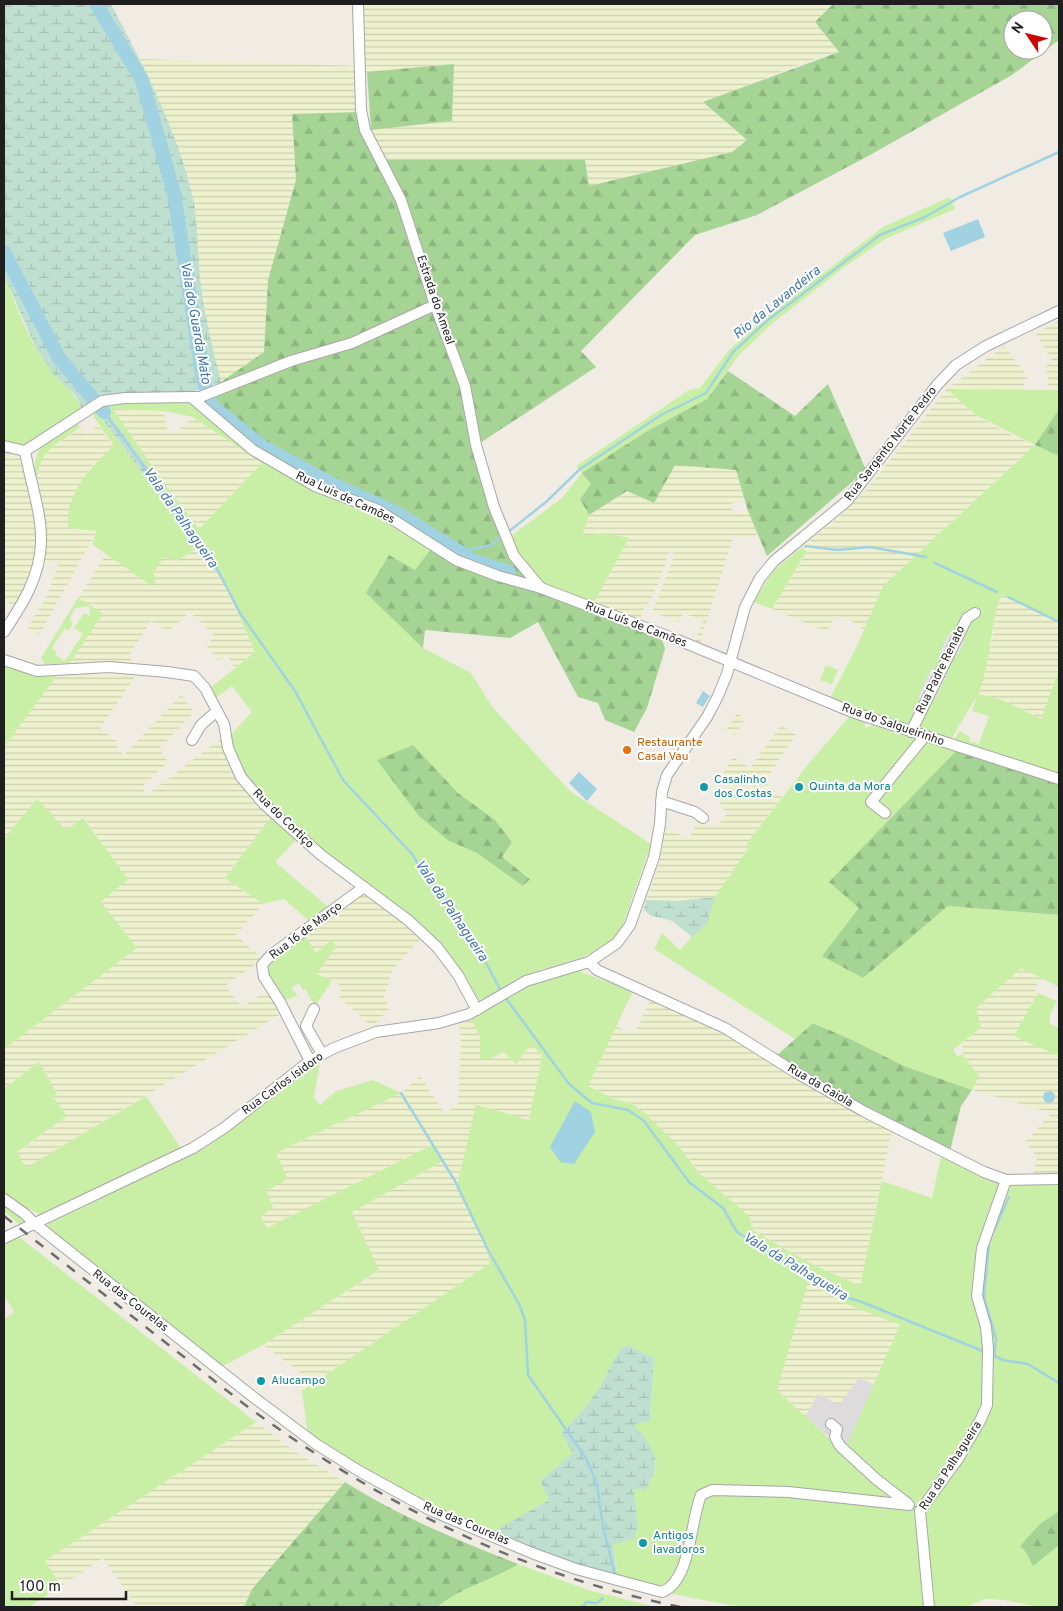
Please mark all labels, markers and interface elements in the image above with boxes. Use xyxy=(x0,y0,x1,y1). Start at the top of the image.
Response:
north arrow xyxy=(1003,10,1053,60)
text: N xyxy=(1009,19,1028,37)
street label: Estrada do Ameal xyxy=(412,253,458,347)
water label: Vala do Guarda Mato xyxy=(176,261,214,386)
water label: Rio da Lavandeira xyxy=(730,262,825,343)
street label: Rua Sargento Norte Pedro xyxy=(841,383,941,505)
water label: Vala da Palhagueira xyxy=(139,464,221,572)
street label: Rua Luis de Camões xyxy=(293,468,397,528)
street label: Rua Luís de Camões xyxy=(583,598,689,652)
street label: Rua Padre Renato xyxy=(913,623,969,717)
street label: Rua do Salgueirinho xyxy=(839,700,947,750)
place label: Restaurante Casal Vau xyxy=(637,735,702,765)
marker: Restaurante Casal Vau xyxy=(621,744,633,756)
place label: Casalinho dos Costas xyxy=(714,772,772,802)
place label: Quinta da Mora xyxy=(809,779,891,795)
marker: Casalinho dos Costas xyxy=(698,781,710,793)
marker: Quinta da Mora xyxy=(793,781,805,793)
street label: Rua do Cortiço xyxy=(249,786,317,853)
water label: Vala da Palhagueira xyxy=(411,857,492,966)
street label: Rua 16 de Março xyxy=(266,898,346,964)
street label: Rua Carlos Isidoro xyxy=(239,1049,327,1119)
street label: Rua da Gaiola xyxy=(784,1061,856,1111)
water label: Vala da Palhagueira xyxy=(740,1229,851,1305)
street label: Rua das Courelas xyxy=(89,1266,171,1336)
place label: Alucampo xyxy=(271,1373,326,1389)
marker: Alucampo xyxy=(255,1375,267,1387)
street label: Rua da Palhagueira xyxy=(916,1418,986,1514)
street label: Rua das Courelas xyxy=(420,1499,512,1549)
place label: Antigos lavadoros xyxy=(653,1528,705,1558)
marker: Antigos lavadoros xyxy=(637,1537,649,1549)
scale bar xyxy=(12,1568,126,1600)
text: 100 m xyxy=(20,1578,61,1597)

